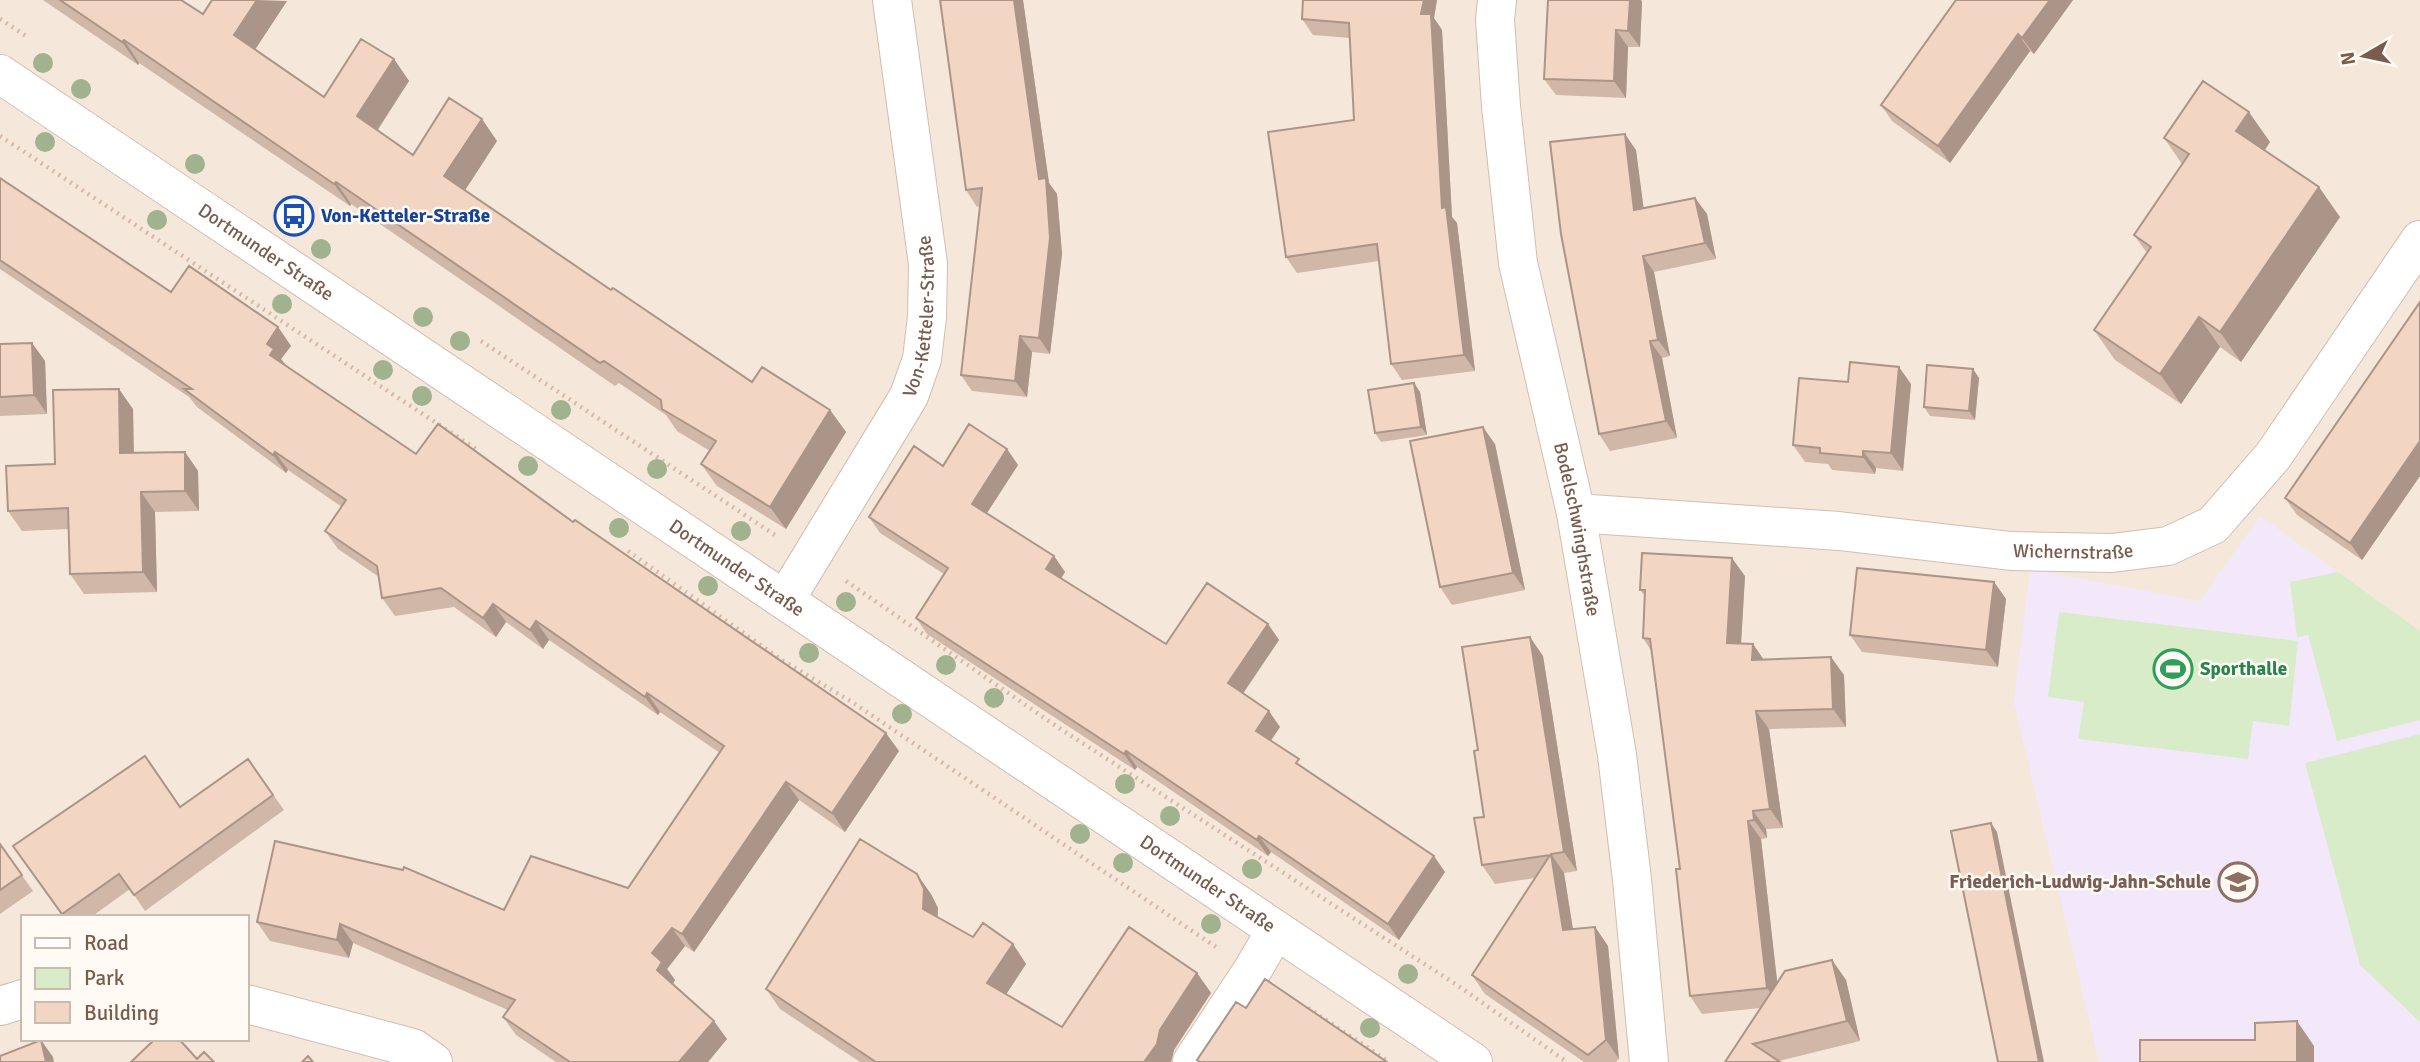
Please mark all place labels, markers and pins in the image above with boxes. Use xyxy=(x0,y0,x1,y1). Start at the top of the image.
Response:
bus stop icon: Von-Ketteler-Straße xyxy=(273,195,315,237)
place label: Von-Ketteler-Straße xyxy=(321,204,490,228)
sports icon: Sporthalle xyxy=(2152,648,2194,690)
place label: Sporthalle xyxy=(2200,657,2287,681)
school or university icon: Friederich-Ludwig-Jahn-Schule xyxy=(2217,861,2259,903)
place label: Friederich-Ludwig-Jahn-Schule xyxy=(1949,870,2211,894)

